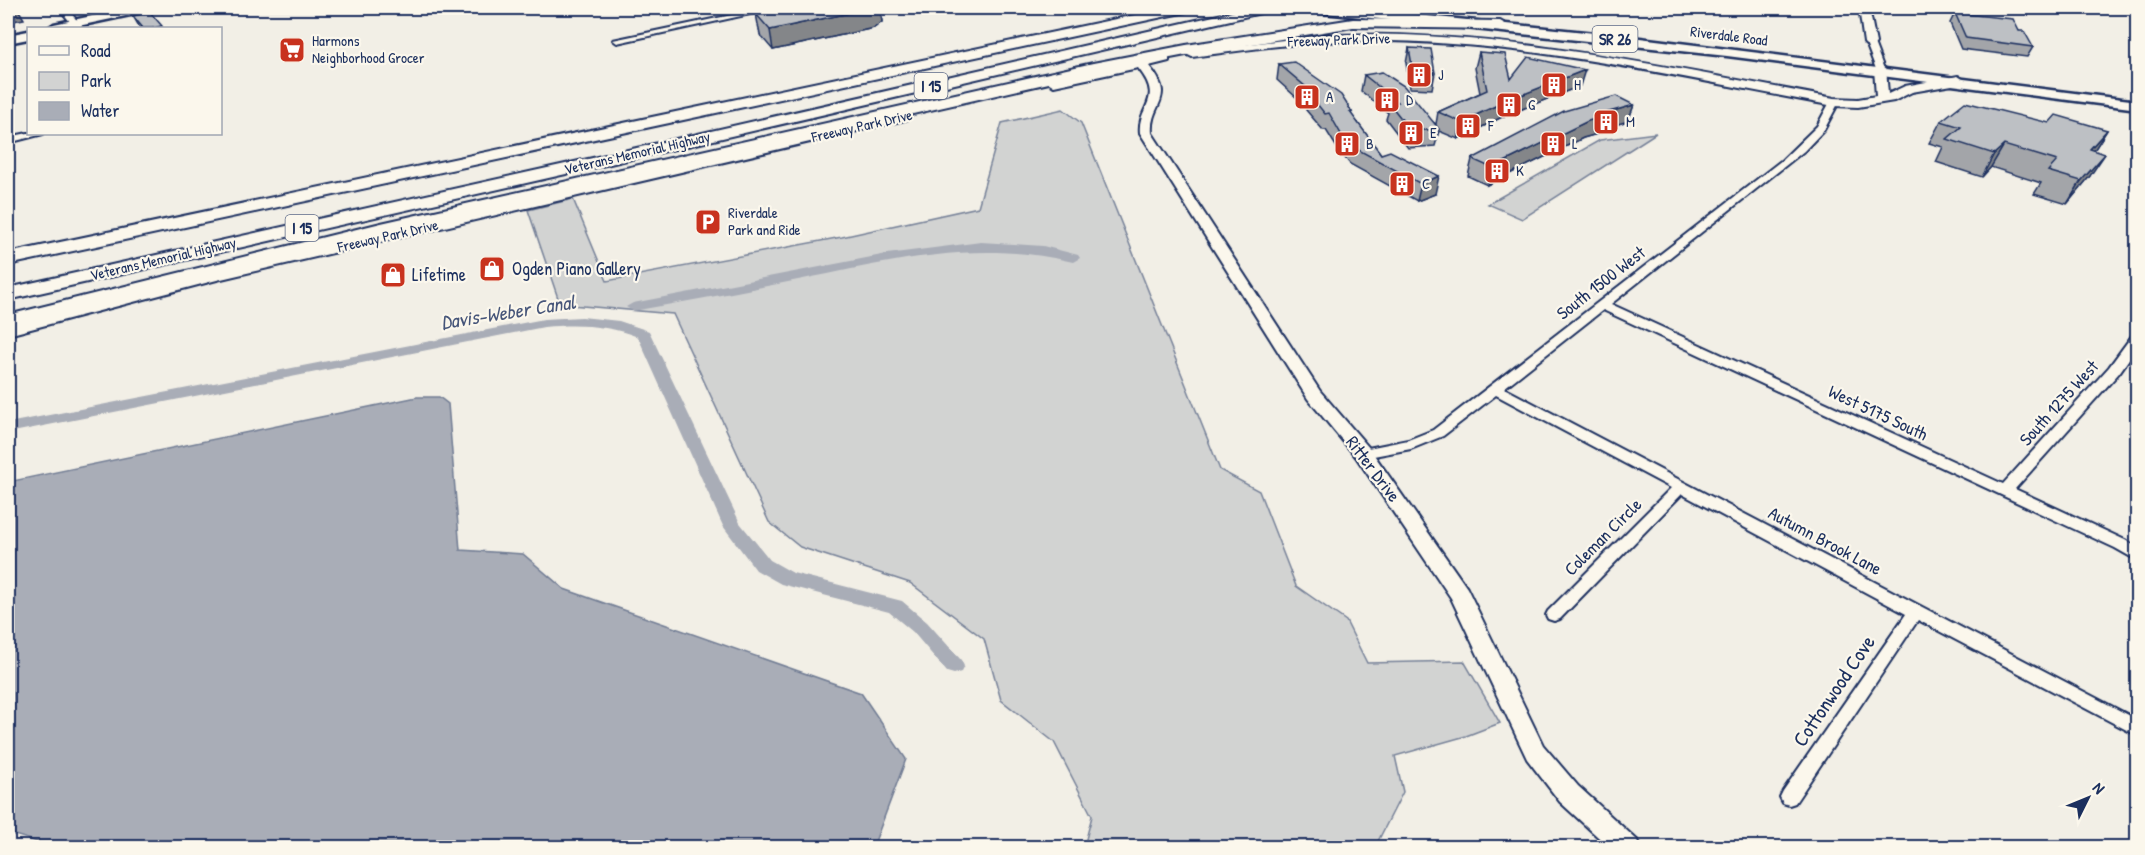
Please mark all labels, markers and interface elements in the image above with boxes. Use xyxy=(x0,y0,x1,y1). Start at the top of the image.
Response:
street label: Riverdale Road xyxy=(1689,20,1769,51)
road number: SR 26 xyxy=(1592,26,1638,52)
legend xyxy=(27,27,222,135)
street label: Freeway Park Drive xyxy=(1286,27,1391,52)
place label: Harmons Neighborhood Grocer xyxy=(312,30,425,68)
supermarket icon: Harmons Neighborhood Grocer xyxy=(277,35,307,65)
text: Road xyxy=(81,38,111,63)
building icon: J xyxy=(1404,60,1434,90)
place label: J xyxy=(1438,64,1444,85)
text: Park xyxy=(81,68,112,93)
building icon: H xyxy=(1539,70,1569,100)
road number: I 15 xyxy=(914,73,948,99)
place label: H xyxy=(1574,74,1581,95)
building icon: A xyxy=(1292,82,1322,112)
building icon: D xyxy=(1372,85,1402,115)
place label: A xyxy=(1326,86,1334,107)
place label: D xyxy=(1406,89,1414,110)
building icon: G xyxy=(1494,90,1524,120)
place label: G xyxy=(1528,94,1536,115)
text: Water xyxy=(81,98,119,123)
street label: Freeway Park Drive xyxy=(808,104,914,148)
building icon: M xyxy=(1591,107,1621,137)
building icon: F xyxy=(1453,111,1483,141)
place label: M xyxy=(1626,111,1635,132)
place label: F xyxy=(1487,115,1494,136)
building icon: E xyxy=(1396,118,1426,148)
place label: E xyxy=(1430,122,1437,143)
street label: Veterans Memorial Highway xyxy=(562,125,712,180)
building icon: B xyxy=(1332,129,1362,159)
building icon: L xyxy=(1538,129,1568,159)
place label: B xyxy=(1366,133,1374,154)
place label: L xyxy=(1572,133,1578,154)
building icon: K xyxy=(1482,156,1512,186)
place label: K xyxy=(1516,160,1524,181)
building icon: C xyxy=(1387,169,1417,199)
place label: C xyxy=(1422,173,1430,194)
place label: Riverdale Park and Ride xyxy=(728,202,801,240)
parking icon: Riverdale Park and Ride xyxy=(693,207,723,237)
street label: Freeway Park Drive xyxy=(334,214,440,258)
road number: I 15 xyxy=(286,215,318,241)
street label: Veterans Memorial Highway xyxy=(88,231,238,286)
street label: South 1500 West xyxy=(1551,240,1651,325)
shop icon: Ogden Piano Gallery xyxy=(477,254,507,284)
place label: Ogden Piano Gallery xyxy=(512,256,641,281)
shop icon: Lifetime xyxy=(378,260,408,290)
place label: Lifetime xyxy=(412,262,466,287)
water label: Davis-Weber Canal xyxy=(439,287,579,335)
street label: South 1275 West xyxy=(2013,354,2104,451)
street label: West 5175 South xyxy=(1825,379,1932,447)
street label: Ritter Drive xyxy=(1340,431,1406,507)
street label: Coleman Circle xyxy=(1558,492,1647,581)
street label: Autumn Brook Lane xyxy=(1764,500,1886,581)
street label: Cottonwood Cove xyxy=(1786,629,1882,752)
north arrow xyxy=(2058,768,2118,828)
text: N xyxy=(2088,777,2110,799)

